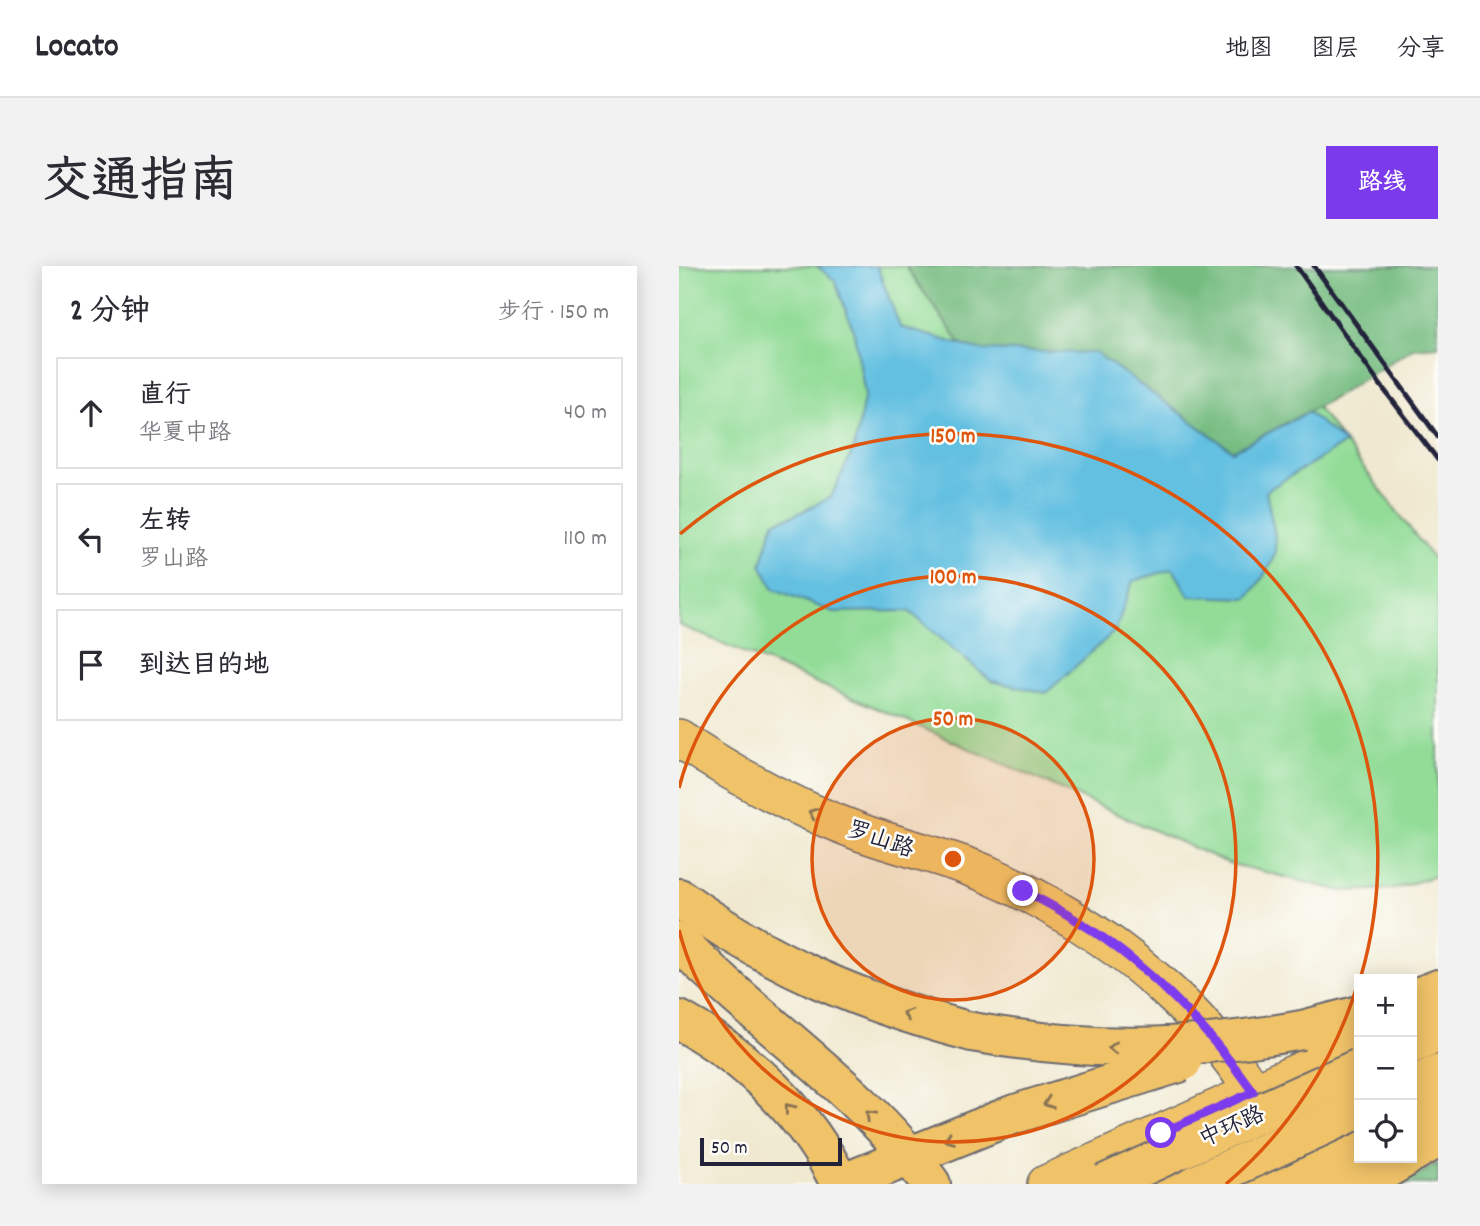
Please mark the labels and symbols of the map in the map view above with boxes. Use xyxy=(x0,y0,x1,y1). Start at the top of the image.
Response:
text: 150 m xyxy=(930,423,976,453)
text: 100 m xyxy=(930,564,976,594)
text: 50 m xyxy=(933,706,973,736)
one-way arrow xyxy=(808,808,820,822)
street label: 罗山路 xyxy=(842,814,918,868)
centre of rings xyxy=(941,847,965,871)
route end xyxy=(1007,875,1038,906)
one-way arrow xyxy=(901,1008,913,1022)
one-way arrow xyxy=(1107,1041,1118,1056)
one-way arrow xyxy=(1043,1095,1055,1109)
street label: 中环路 xyxy=(1194,1099,1271,1157)
one-way arrow xyxy=(784,1103,797,1115)
one-way arrow xyxy=(865,1110,878,1123)
route start xyxy=(1145,1117,1176,1148)
one-way arrow xyxy=(943,1131,955,1145)
scale bar xyxy=(700,1135,842,1167)

